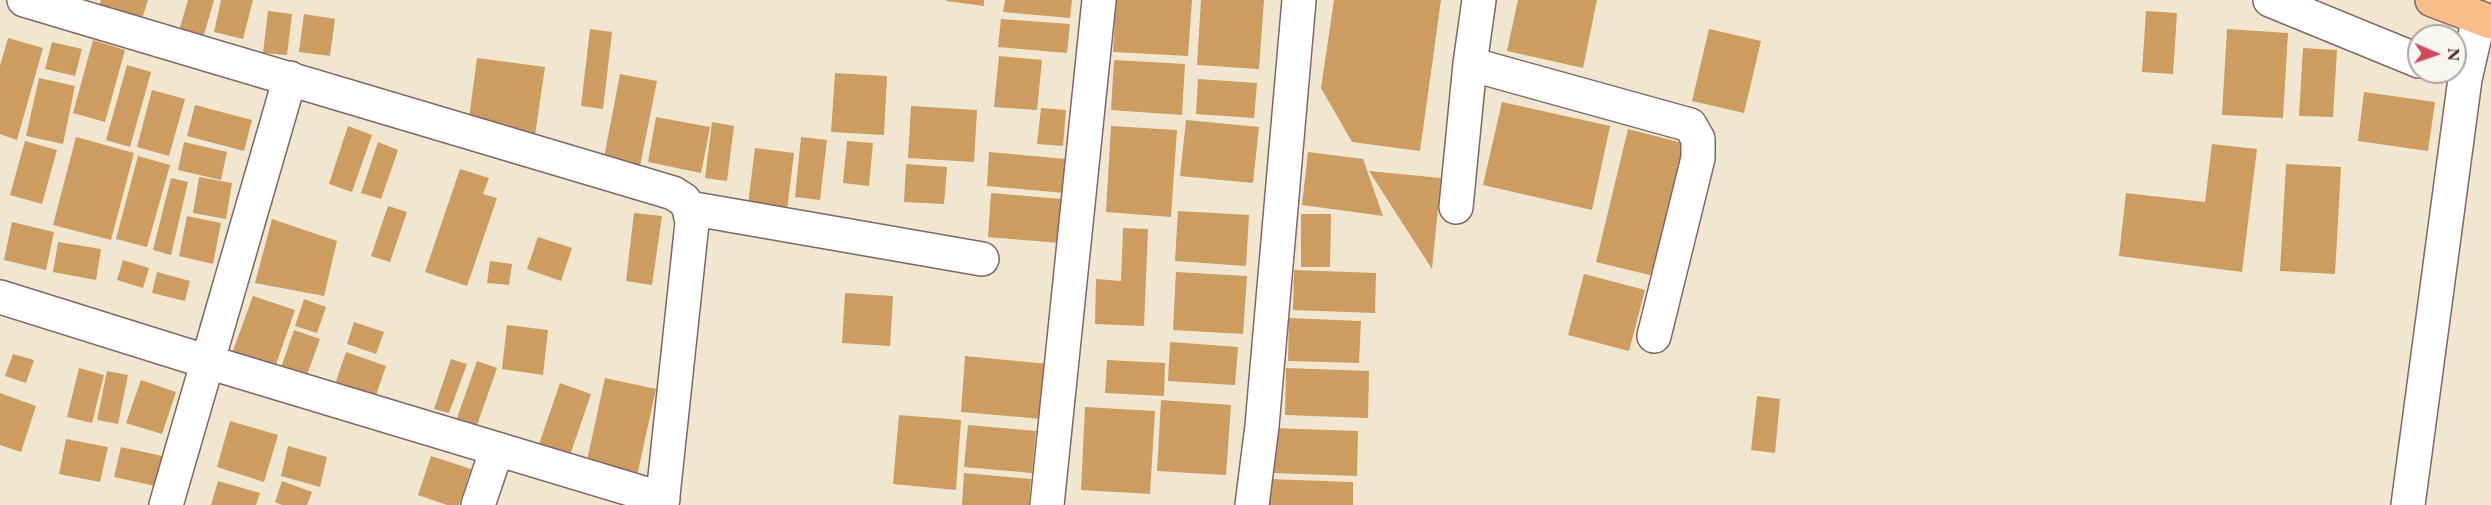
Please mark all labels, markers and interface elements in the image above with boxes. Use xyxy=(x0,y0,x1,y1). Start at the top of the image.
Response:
north arrow xyxy=(2407,24,2467,84)
text: N xyxy=(2443,48,2464,61)

